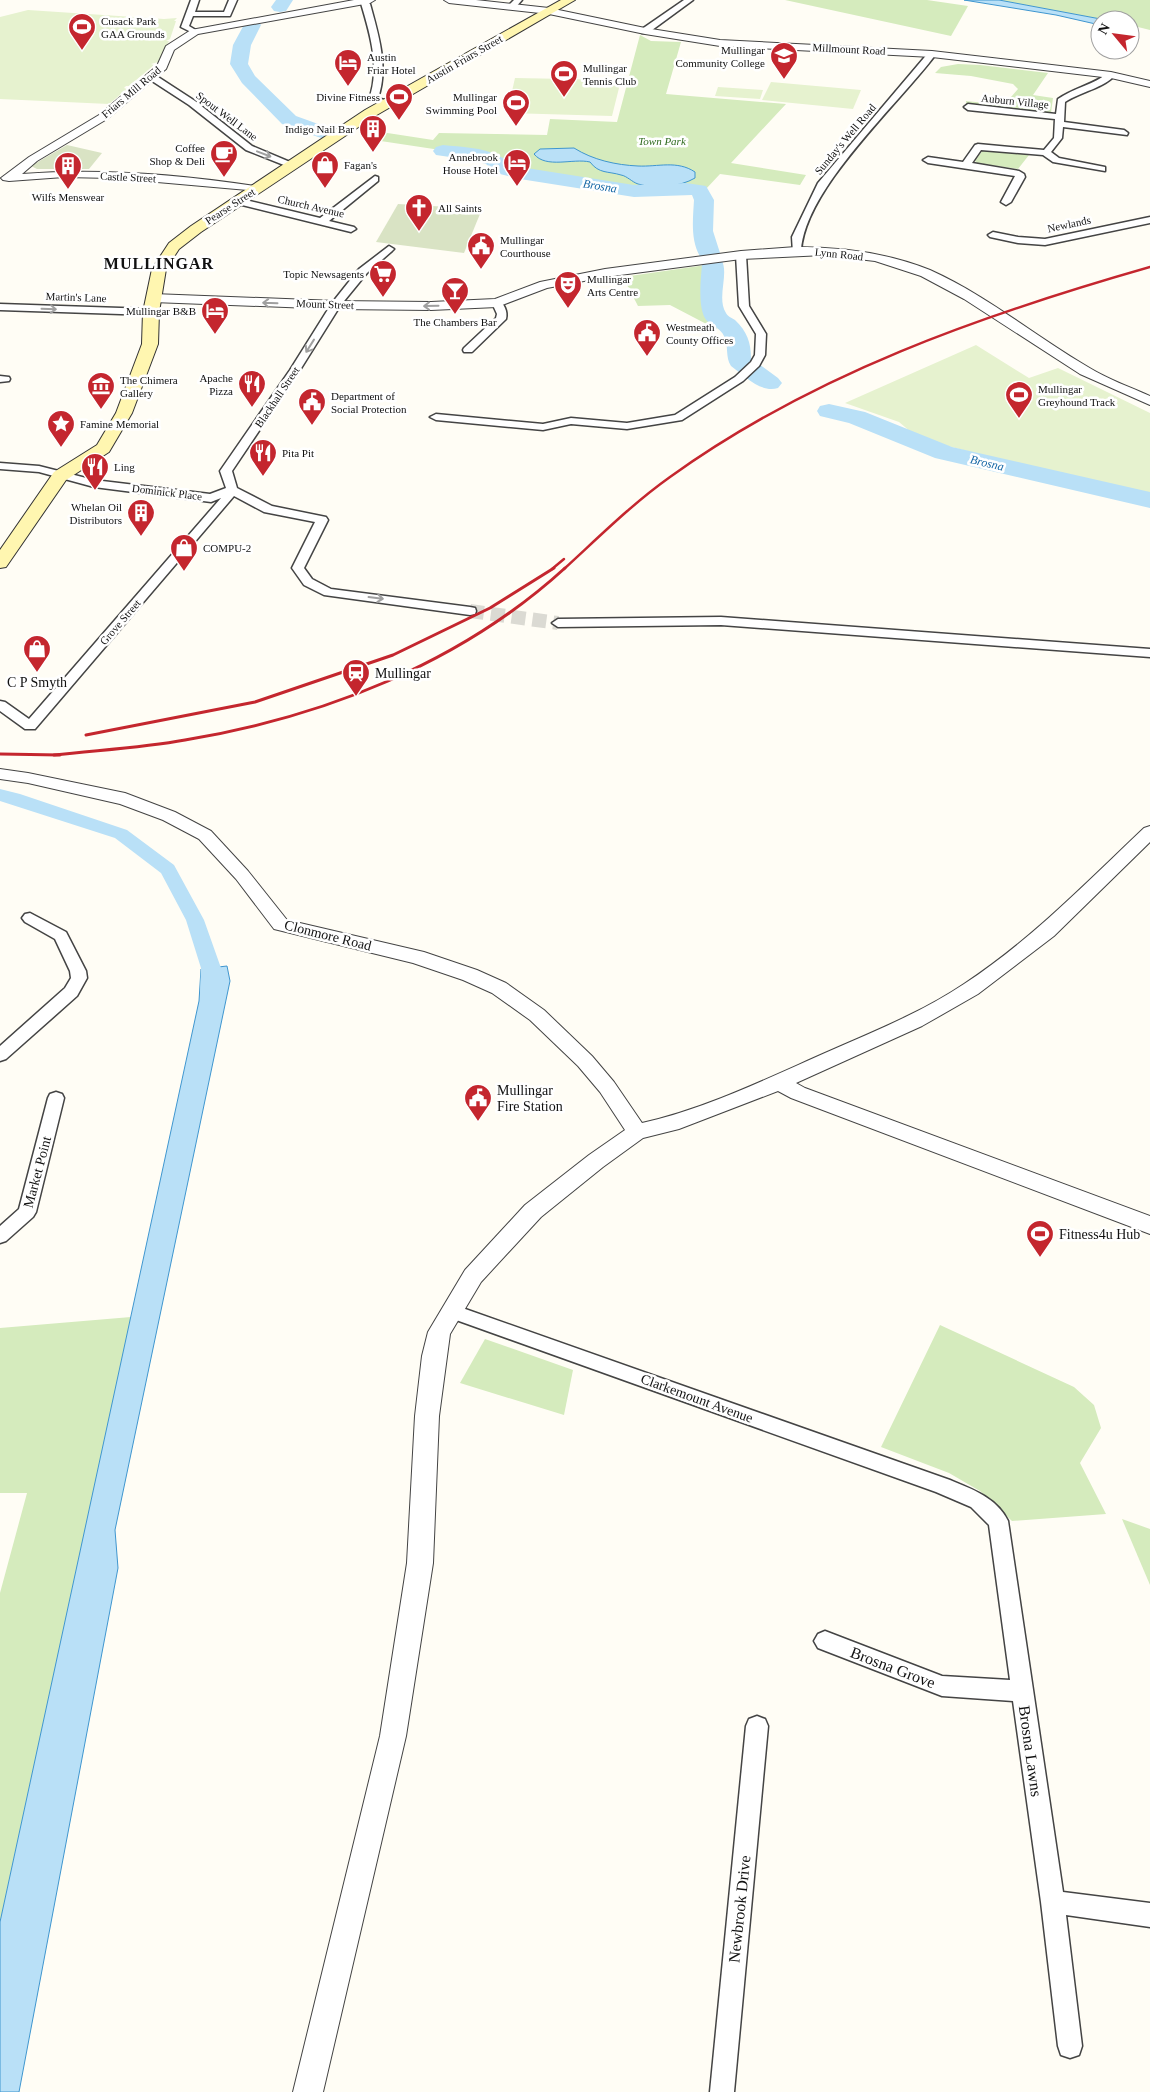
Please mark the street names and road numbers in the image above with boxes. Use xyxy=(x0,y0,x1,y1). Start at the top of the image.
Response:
street label: Austin Friars Street xyxy=(424,32,504,86)
street label: Millmount Road xyxy=(812,41,886,57)
street label: Friars Mill Road xyxy=(99,64,163,120)
street label: Spout Well Lane xyxy=(194,89,260,143)
street label: Auburn Village xyxy=(981,91,1049,111)
street label: Sunday's Well Road xyxy=(812,101,878,177)
street label: Castle Street xyxy=(100,170,156,184)
street label: Pearse Street xyxy=(203,185,257,227)
street label: Church Avenue xyxy=(277,193,346,220)
street label: Newlands xyxy=(1046,214,1092,234)
street label: Lynn Road xyxy=(814,245,864,263)
street label: Martin's Lane xyxy=(45,290,107,304)
street label: Mount Street xyxy=(296,297,354,311)
street label: Blackhall Street xyxy=(252,364,302,430)
street label: Dominick Place xyxy=(131,482,203,502)
street label: Grove Street xyxy=(97,597,143,647)
street label: Clonmore Road xyxy=(283,917,373,954)
street label: Market Point xyxy=(21,1135,54,1210)
street label: Clarkemount Avenue xyxy=(639,1371,755,1426)
street label: Brosna Grove xyxy=(848,1644,938,1691)
street label: Brosna Lawns xyxy=(1016,1704,1045,1798)
street label: Newbrook Drive xyxy=(725,1854,754,1964)

